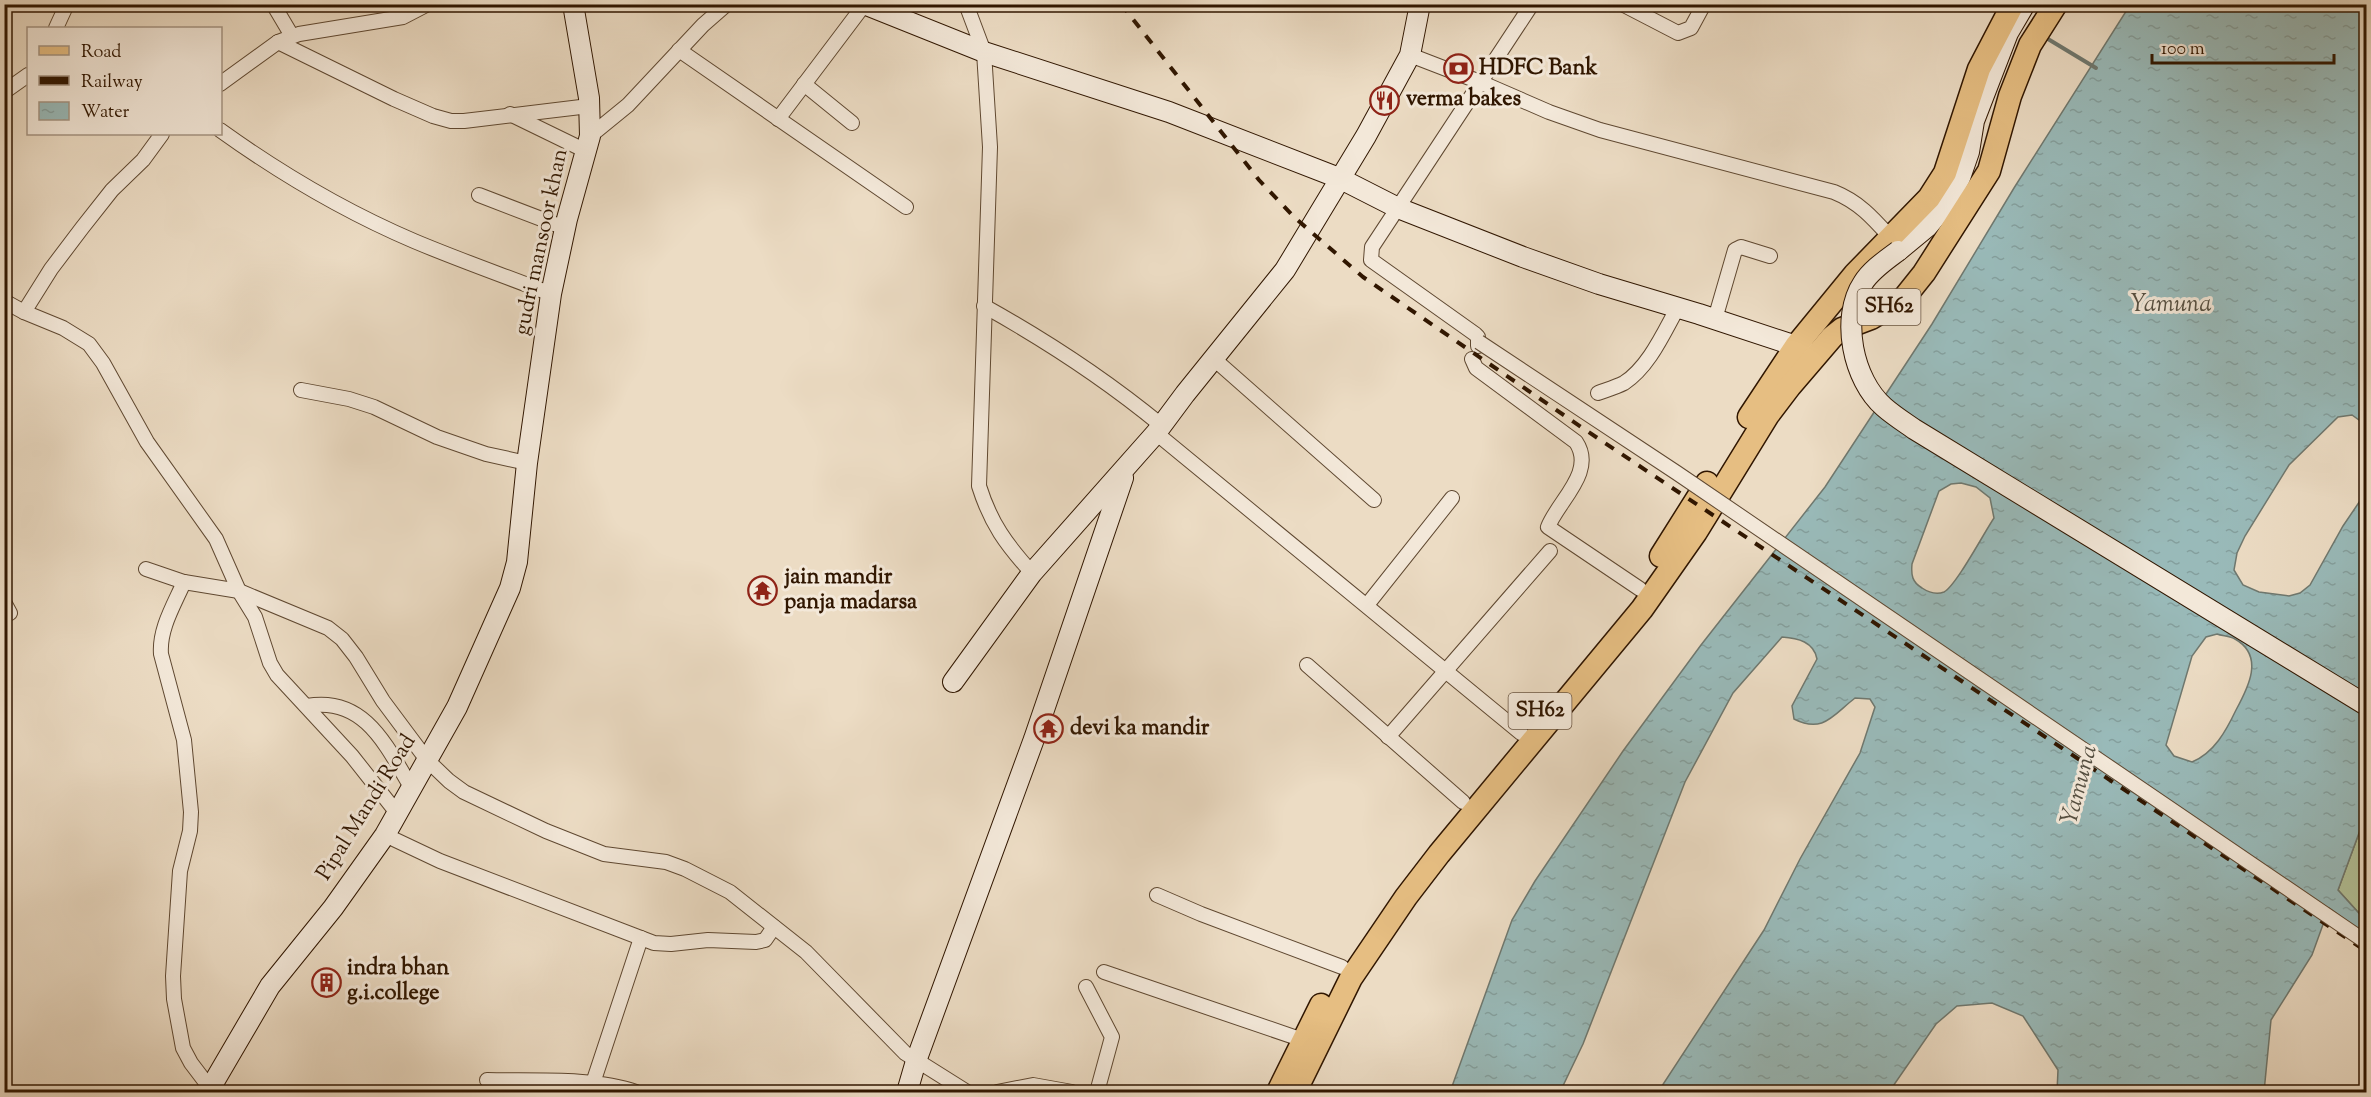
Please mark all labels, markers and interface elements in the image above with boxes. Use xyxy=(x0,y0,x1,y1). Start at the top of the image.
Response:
legend xyxy=(27,27,222,135)
scale bar xyxy=(2152,27,2334,65)
text: 100 m xyxy=(2161,37,2205,63)
text: Road xyxy=(81,40,121,66)
bank icon: HDFC Bank xyxy=(1442,53,1474,85)
place label: HDFC Bank xyxy=(1479,53,1597,85)
text: Railway xyxy=(81,70,143,96)
restaurant icon: verma bakes xyxy=(1369,84,1401,116)
place label: verma bakes xyxy=(1406,84,1521,116)
text: Water xyxy=(81,100,130,126)
street label: gudri mansoor khan xyxy=(507,146,577,338)
water label: Yamuna xyxy=(2130,288,2212,322)
road number: SH62 xyxy=(1858,289,1920,325)
place label: jain mandir panja madarsa xyxy=(784,562,918,619)
temple icon: jain mandir panja madarsa xyxy=(747,575,779,607)
road number: SH62 xyxy=(1508,693,1572,729)
temple icon: devi ka mandir xyxy=(1033,713,1065,745)
place label: devi ka mandir xyxy=(1070,713,1210,745)
street label: Pipal Mandi Road xyxy=(309,729,425,887)
water label: Yamuna xyxy=(2053,741,2107,829)
place label: indra bhan g.i.college xyxy=(347,953,449,1010)
building icon: indra bhan g.i.college xyxy=(310,966,342,998)

